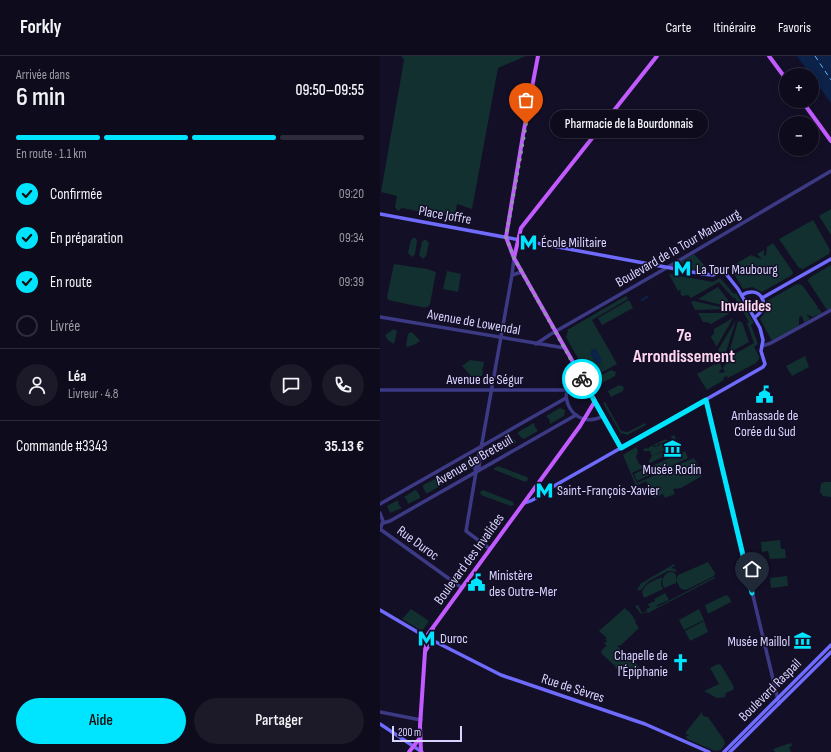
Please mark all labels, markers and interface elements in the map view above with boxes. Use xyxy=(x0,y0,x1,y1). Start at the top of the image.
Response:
text: Forkly xyxy=(20,16,61,39)
text: Carte xyxy=(665,19,691,36)
text: Itinéraire xyxy=(713,19,756,36)
text: Favoris xyxy=(778,19,811,36)
text: Arrivée dans xyxy=(16,67,70,83)
map controls xyxy=(779,68,819,156)
button: + xyxy=(779,68,819,108)
text: 09:50–09:55 xyxy=(295,81,364,100)
text: 6 min xyxy=(16,82,65,113)
pin xyxy=(509,83,543,124)
icon: bag xyxy=(515,89,537,111)
callout: Pharmacie de la Bourdonnais xyxy=(550,110,708,138)
text: Pharmacie de la Bourdonnais xyxy=(565,116,693,132)
button: − xyxy=(779,116,819,156)
text: En route · 1.1 km xyxy=(16,146,87,162)
icon: check xyxy=(16,183,38,205)
text: Confirmée xyxy=(50,185,102,204)
text: 09:20 xyxy=(339,186,364,202)
street label: Place Joffre xyxy=(417,202,473,228)
street label: Boulevard de la Tour Maubourg xyxy=(613,205,744,291)
icon: check xyxy=(16,227,38,249)
text: En préparation xyxy=(50,229,123,248)
text: 09:34 xyxy=(339,230,364,246)
metro station icon: École Militaire xyxy=(518,232,538,252)
place label: École Militaire xyxy=(541,234,607,251)
metro station icon: La Tour Maubourg xyxy=(673,259,693,279)
place label: La Tour Maubourg xyxy=(696,261,778,278)
icon: check xyxy=(16,271,38,293)
text: En route xyxy=(50,273,92,292)
text: 09:39 xyxy=(339,274,364,290)
district label: Invalides xyxy=(721,297,771,316)
street label: Avenue de Lowendal xyxy=(425,305,522,339)
text: Livrée xyxy=(50,317,80,336)
district label: 7e Arrondissement xyxy=(632,325,735,367)
courier xyxy=(562,359,602,399)
button: person xyxy=(16,364,58,406)
button: chat xyxy=(270,364,312,406)
button: phone xyxy=(322,364,364,406)
text: Léa xyxy=(68,367,86,386)
icon: bike xyxy=(571,368,593,390)
street label: Avenue de Ségur xyxy=(445,371,524,388)
public building icon: Ambassade de Corée du Sud xyxy=(755,385,775,405)
text: Livreur · 4.8 xyxy=(68,386,118,402)
place label: Ambassade de Corée du Sud xyxy=(731,407,798,440)
street label: Avenue de Breteuil xyxy=(431,431,516,490)
text: Commande #3343 xyxy=(16,437,108,456)
text: 35.13 € xyxy=(325,437,364,456)
museum icon: Musée Rodin xyxy=(662,439,682,459)
place label: Musée Rodin xyxy=(642,461,702,478)
metro station icon: Saint-François-Xavier xyxy=(534,480,554,500)
place label: Saint-François-Xavier xyxy=(557,482,659,499)
street label: Boulevard des Invalides xyxy=(430,510,508,608)
street label: Rue Duroc xyxy=(394,522,442,564)
pin xyxy=(735,552,769,593)
icon: home xyxy=(741,558,763,580)
place label: Ministère des Outre-Mer xyxy=(489,567,557,600)
public building icon: Ministère des Outre-Mer xyxy=(466,573,486,593)
metro station icon: Duroc xyxy=(417,628,437,648)
place label: Duroc xyxy=(440,630,468,647)
museum icon: Musée Maillol xyxy=(793,631,813,651)
place label: Musée Maillol xyxy=(727,633,790,650)
place label: Chapelle de l'Épiphanie xyxy=(614,647,668,680)
church icon: Chapelle de l'Épiphanie xyxy=(671,653,691,673)
street label: Boulevard Raspail xyxy=(735,655,805,725)
street label: Rue de Sèvres xyxy=(539,670,607,706)
button: Aide xyxy=(16,698,186,744)
button: Partager xyxy=(194,698,364,744)
scale bar xyxy=(392,724,462,743)
text: 200 m xyxy=(398,726,421,739)

